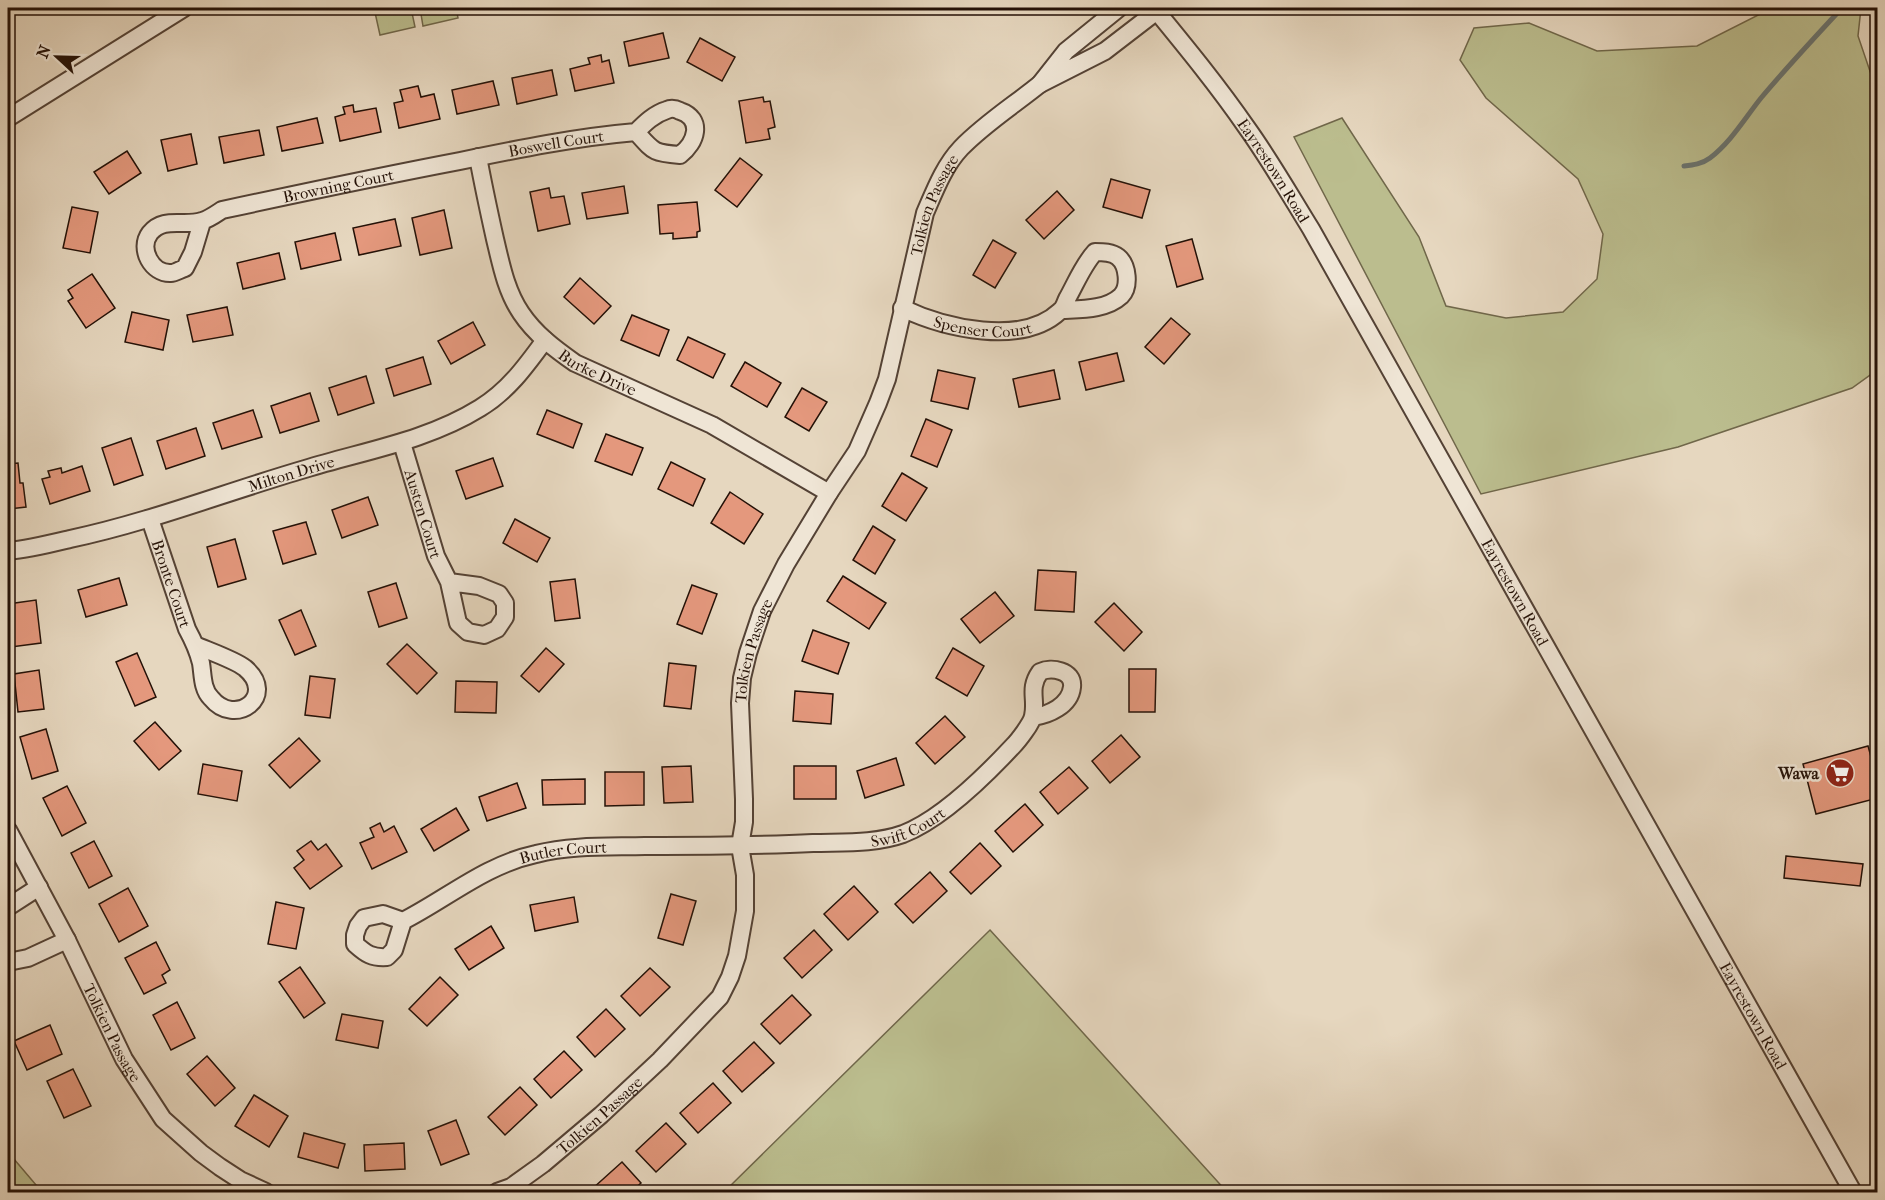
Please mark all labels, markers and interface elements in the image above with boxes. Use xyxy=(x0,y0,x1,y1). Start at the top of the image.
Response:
north arrow xyxy=(27,27,87,87)
text: N xyxy=(32,42,55,61)
street label: Eayrestown Road xyxy=(1234,115,1314,226)
street label: Boswell Court xyxy=(507,126,605,161)
street label: Tolkien Passage xyxy=(906,150,962,257)
street label: Browning Court xyxy=(281,165,396,206)
street label: Spenser Court xyxy=(932,311,1034,341)
street label: Burke Drive xyxy=(555,345,640,399)
street label: Milton Drive xyxy=(246,451,336,496)
street label: Austen Court xyxy=(401,466,446,561)
street label: Eayrestown Road xyxy=(1478,535,1553,649)
street label: Bronte Court xyxy=(148,537,195,630)
street label: Tolkien Passage xyxy=(731,595,776,704)
supermarket icon: Wawa xyxy=(1824,757,1856,789)
place label: Wawa xyxy=(1777,764,1820,783)
street label: Swift Court xyxy=(870,803,949,850)
street label: Butler Court xyxy=(517,837,607,867)
street label: Eayrestown Road xyxy=(1716,959,1791,1073)
street label: Tolkien Passage xyxy=(80,980,146,1085)
street label: Tolkien Passage xyxy=(553,1072,646,1158)

